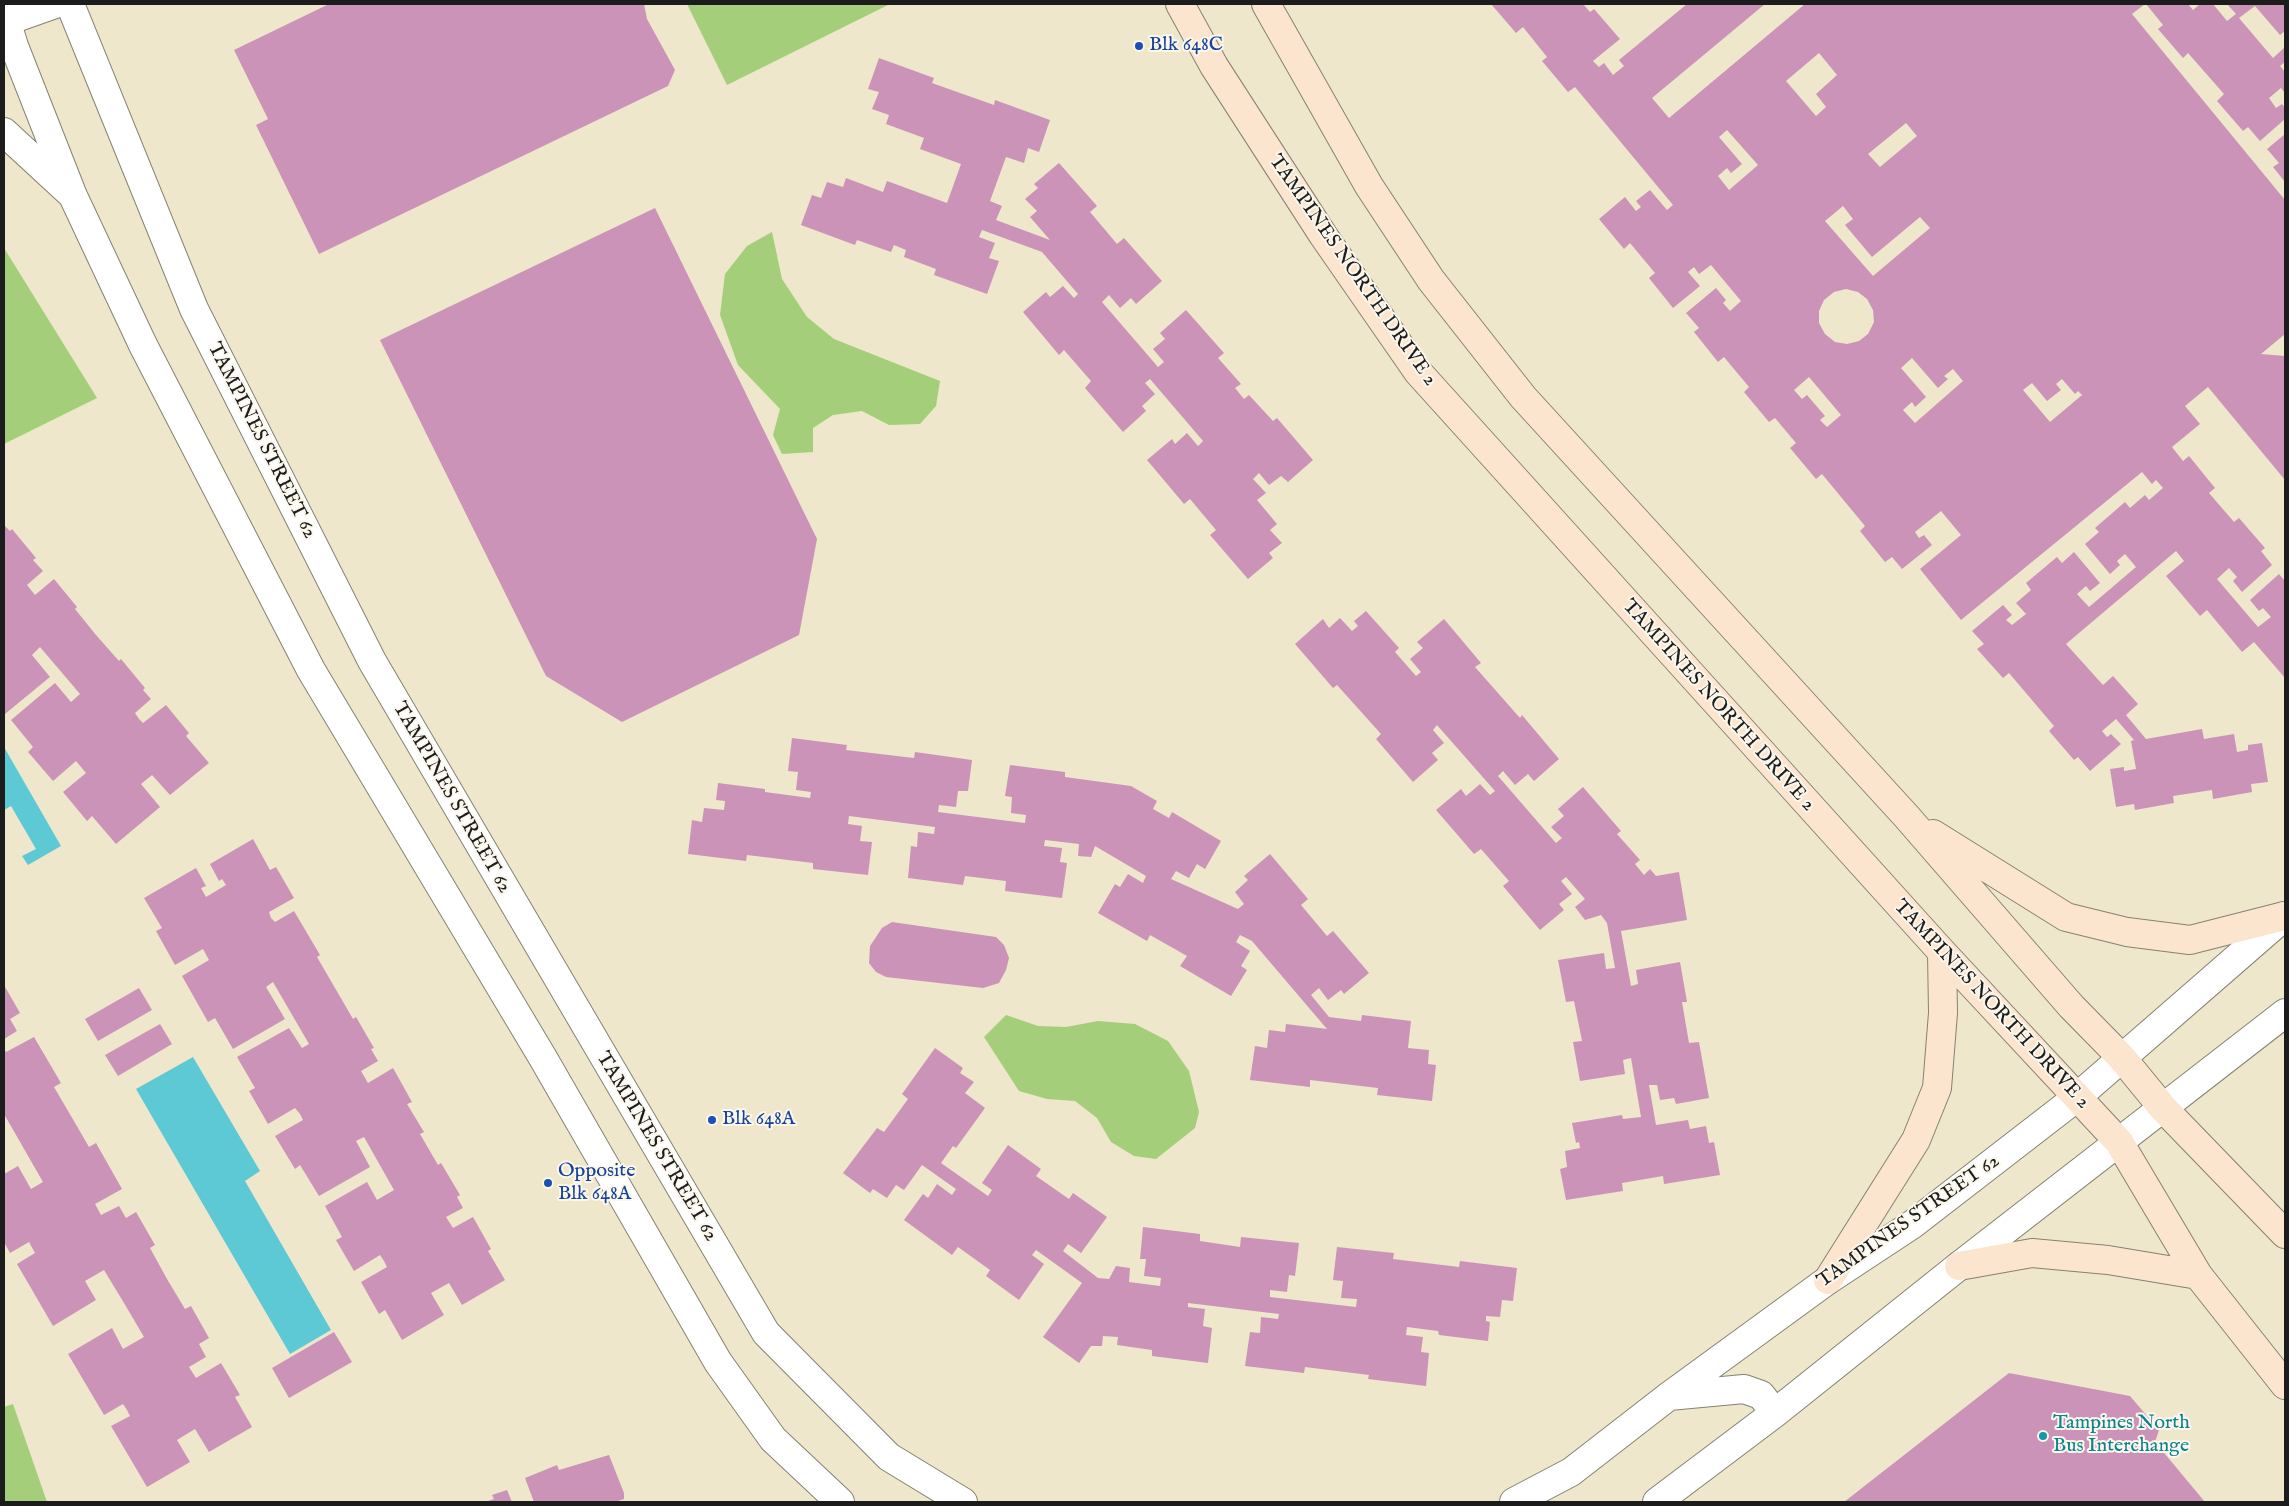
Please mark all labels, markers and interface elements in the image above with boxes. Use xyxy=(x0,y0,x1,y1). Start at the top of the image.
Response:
place label: Blk 648C xyxy=(1149,34,1223,58)
marker: Blk 648C xyxy=(1133,40,1145,52)
street label: TAMPINES NORTH DRIVE 2 xyxy=(1263,151,1441,391)
street label: TAMPINES STREET 62 xyxy=(201,339,321,543)
street label: TAMPINES NORTH DRIVE 2 xyxy=(1616,595,1820,817)
street label: TAMPINES STREET 62 xyxy=(386,698,516,898)
street label: TAMPINES NORTH DRIVE 2 xyxy=(1888,896,2094,1114)
street label: TAMPINES STREET 62 xyxy=(590,1048,722,1246)
place label: Blk 648A xyxy=(722,1108,795,1132)
marker: Blk 648A xyxy=(706,1114,718,1126)
street label: TAMPINES STREET 62 xyxy=(1813,1150,2005,1294)
place label: Opposite Blk 648A xyxy=(558,1160,635,1207)
marker: Opposite Blk 648A xyxy=(542,1177,554,1189)
place label: Tampines North Bus Interchange xyxy=(2053,1412,2190,1459)
marker: Tampines North Bus Interchange xyxy=(2037,1430,2049,1442)

